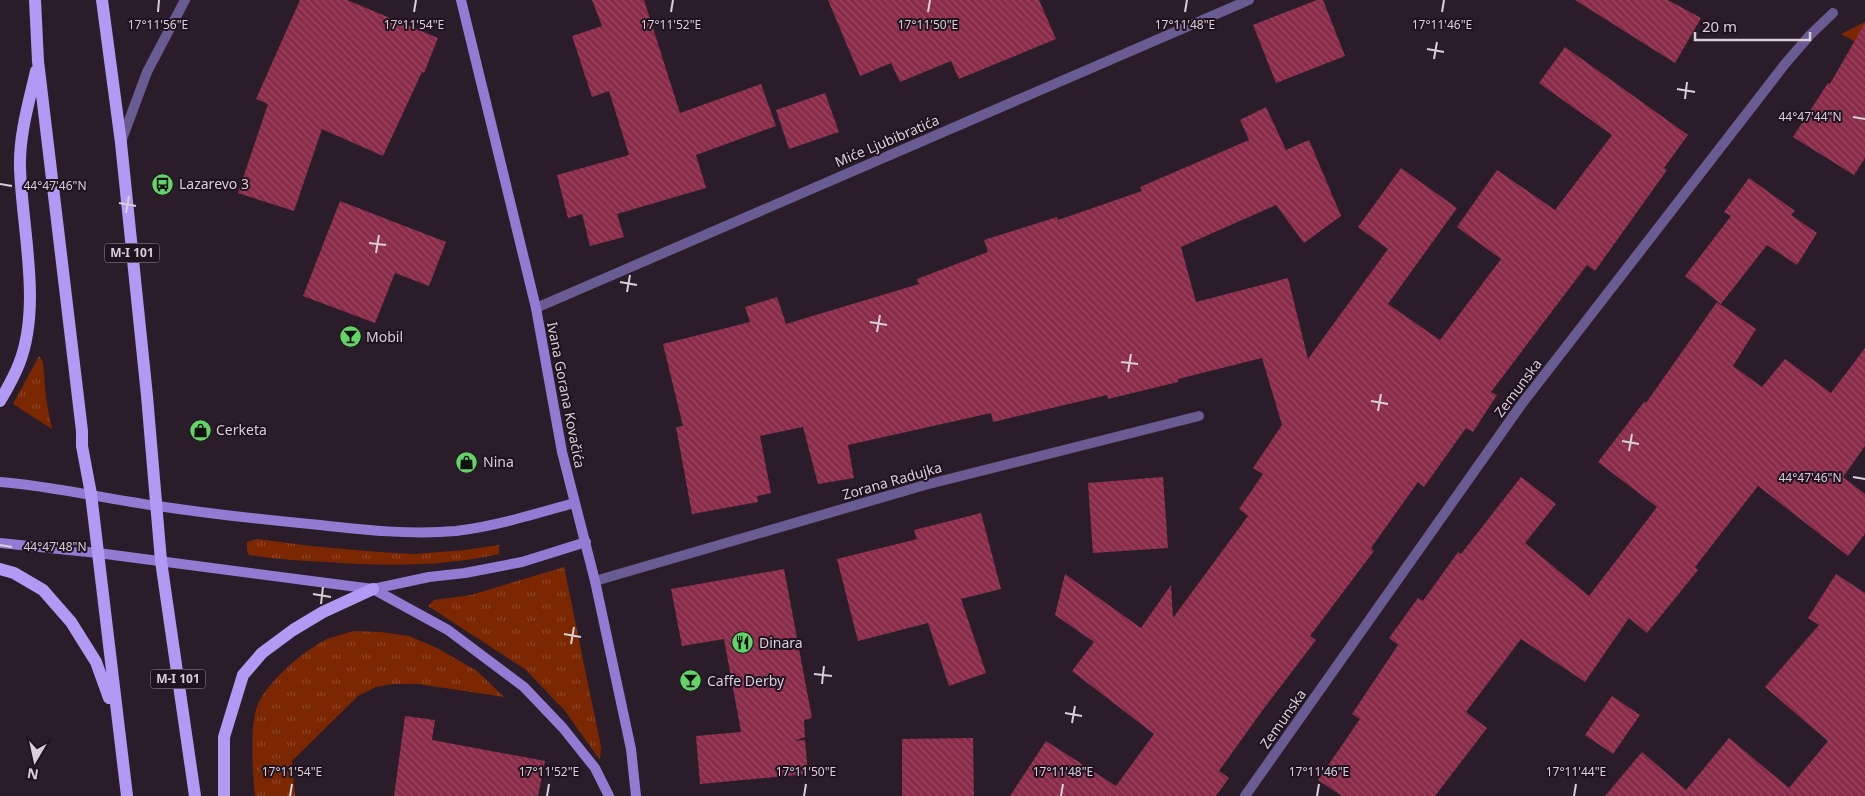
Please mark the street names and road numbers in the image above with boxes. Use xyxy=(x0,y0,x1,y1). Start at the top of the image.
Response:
street label: Miće Ljubibratića xyxy=(832,110,942,171)
road number: M-I 101 xyxy=(104,244,160,262)
street label: Ivana Gorana Kovačića xyxy=(543,320,590,470)
street label: Zemunska xyxy=(1489,355,1546,421)
street label: Zorana Radujka xyxy=(840,457,944,504)
road number: M-I 101 xyxy=(150,670,206,689)
street label: Zemunska xyxy=(1255,685,1310,752)

